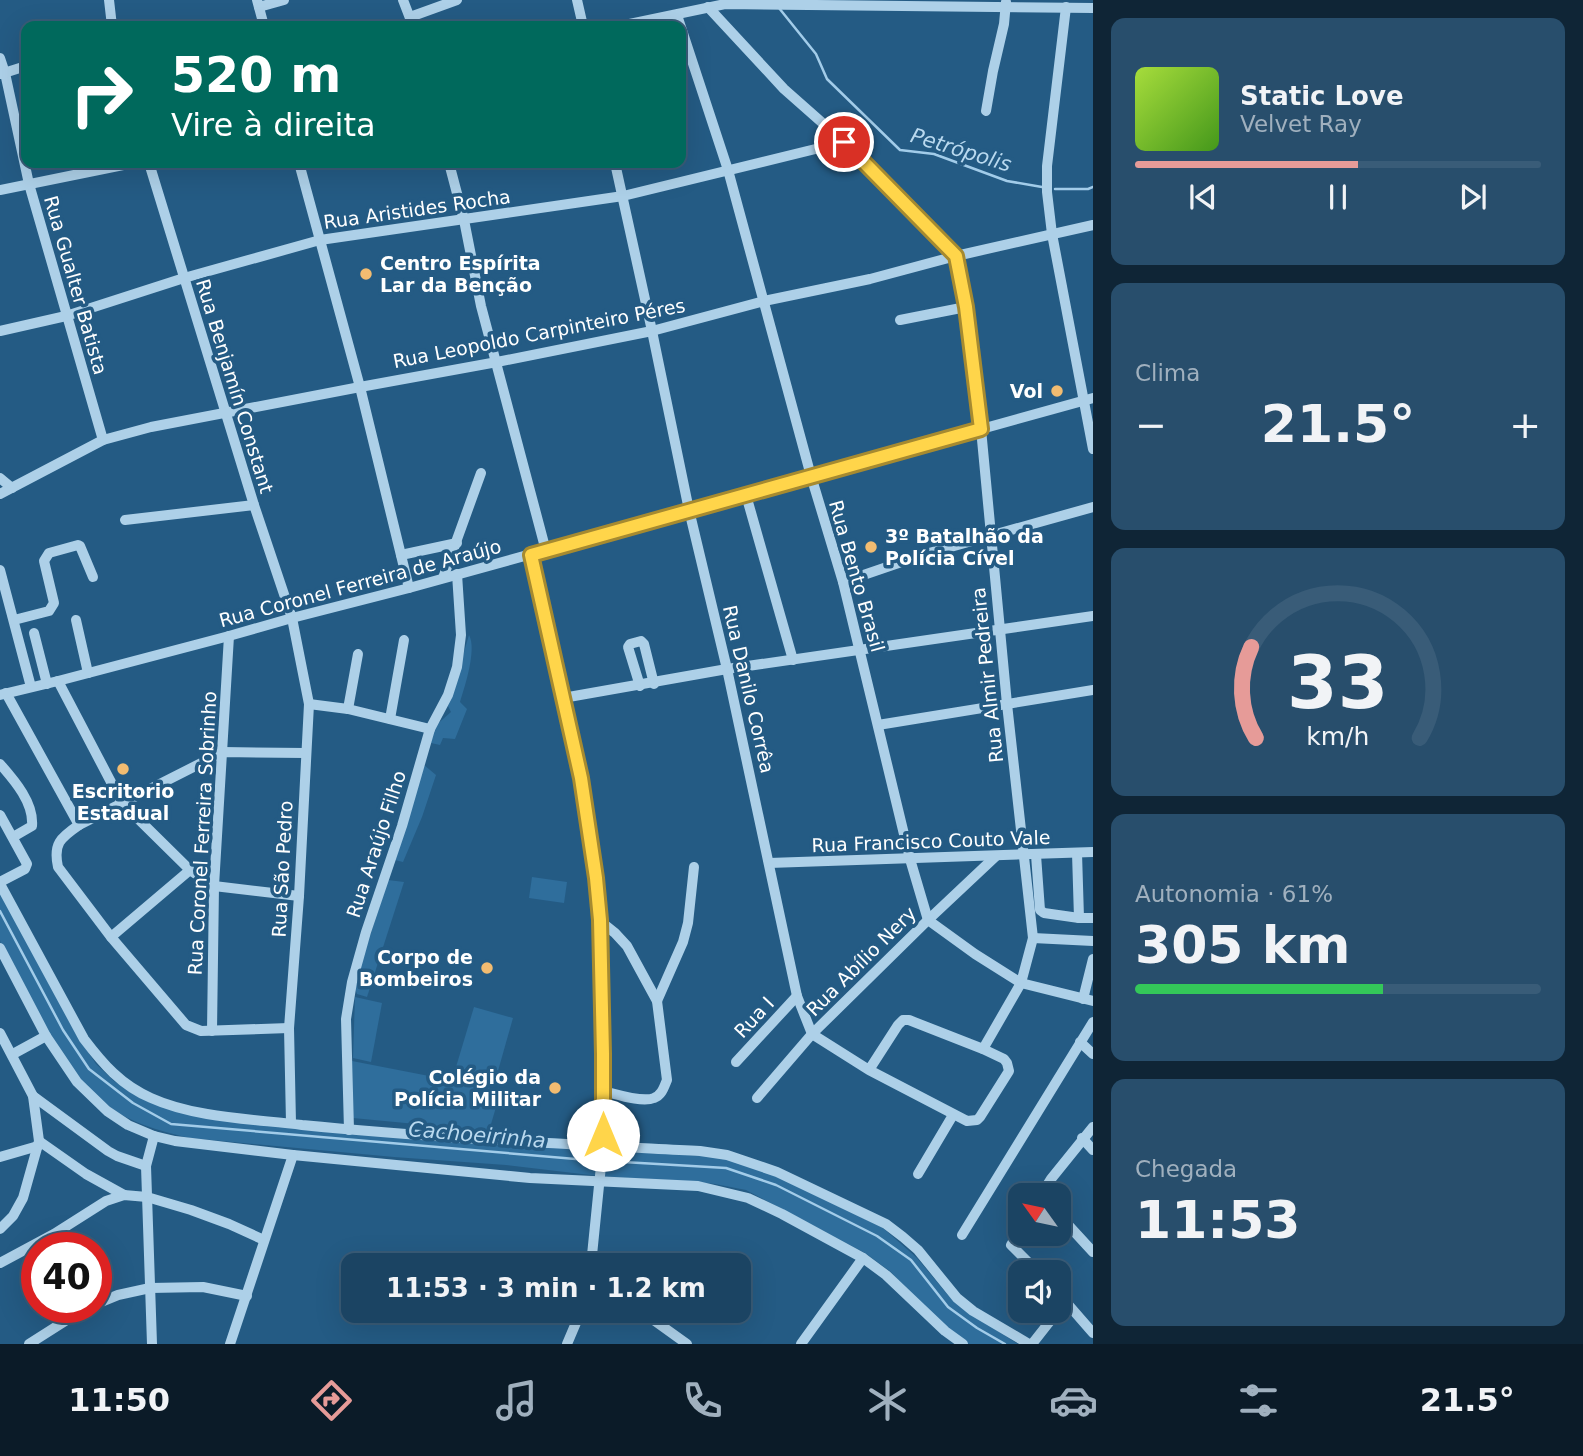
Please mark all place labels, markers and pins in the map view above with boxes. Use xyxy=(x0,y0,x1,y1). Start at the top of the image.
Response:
pin xyxy=(814,112,874,172)
place label: Centro Espírita Lar da Benção xyxy=(380,252,541,296)
marker: Centro Espírita Lar da Benção xyxy=(358,266,374,282)
place label: Vol xyxy=(1010,380,1043,402)
marker: Vol xyxy=(1049,383,1065,399)
place label: 3º Batalhão da Polícia Cível xyxy=(885,525,1044,569)
marker: 3º Batalhão da Polícia Cível xyxy=(863,539,879,555)
marker: Escritorio Estadual xyxy=(115,761,131,777)
place label: Escritorio Estadual xyxy=(72,780,174,824)
place label: Corpo de Bombeiros xyxy=(359,946,473,990)
marker: Corpo de Bombeiros xyxy=(479,960,495,976)
place label: Colégio da Polícia Militar xyxy=(394,1066,542,1110)
marker: Colégio da Polícia Militar xyxy=(547,1080,563,1096)

